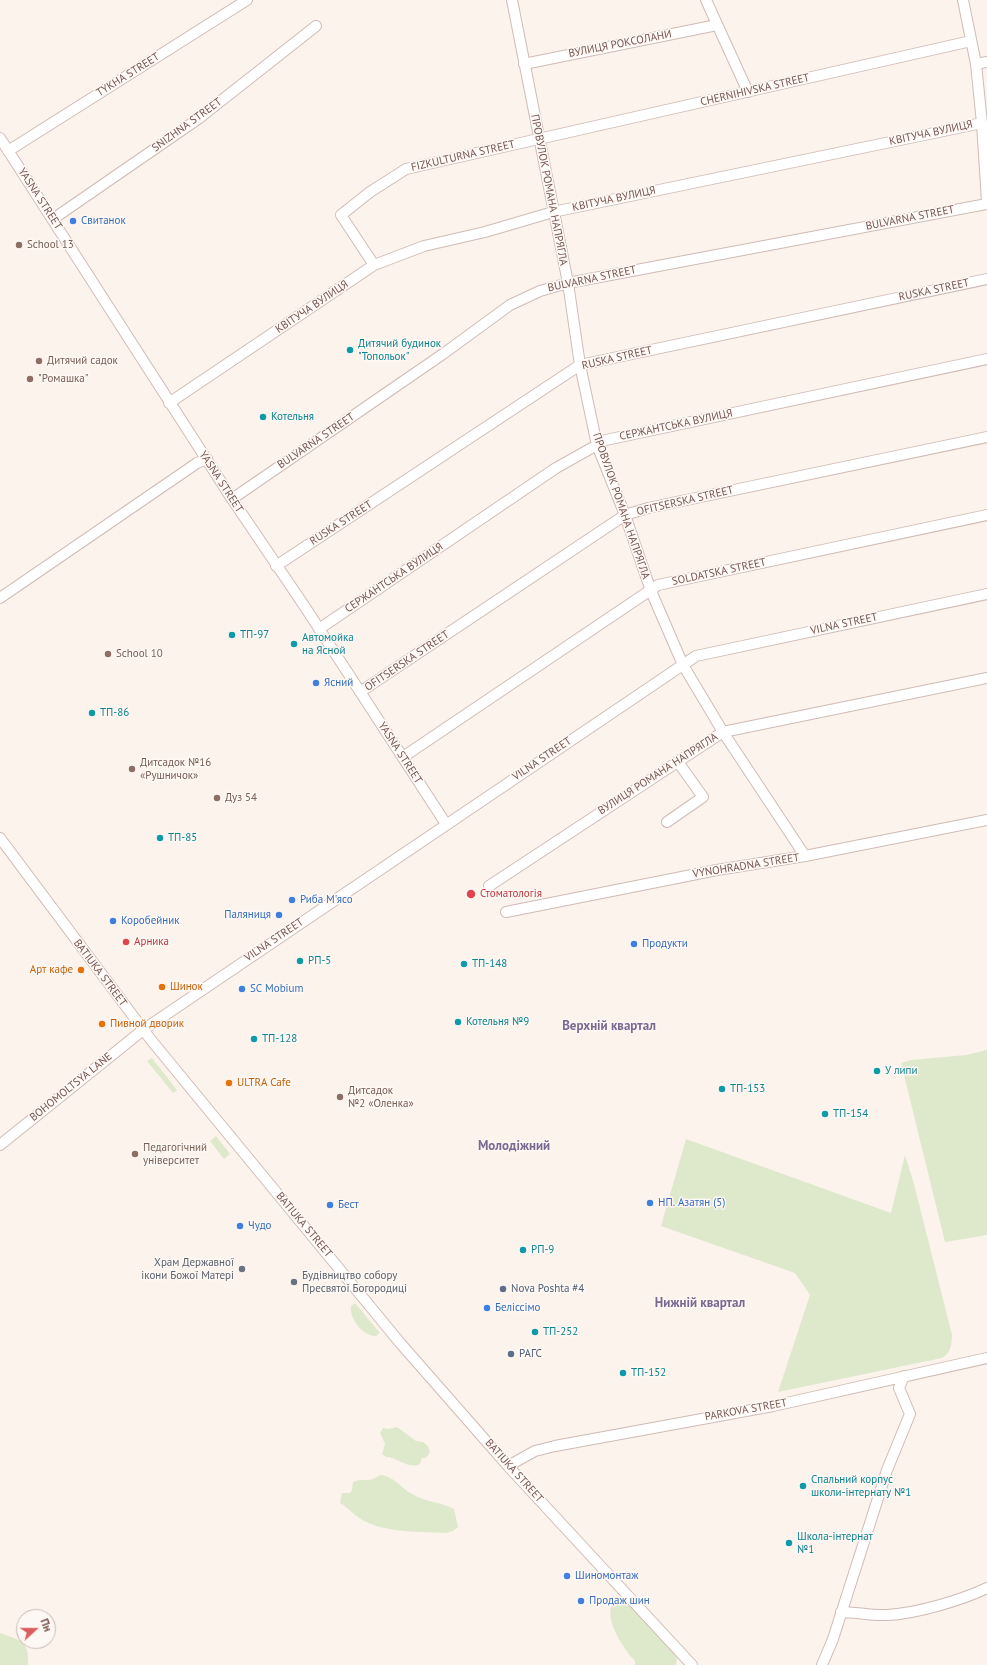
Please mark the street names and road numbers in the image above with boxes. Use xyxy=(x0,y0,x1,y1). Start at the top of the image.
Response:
street label: ВУЛИЦЯ РОКСОЛАНИ xyxy=(567,28,673,60)
street label: TYKHA STREET xyxy=(94,50,162,100)
street label: CHERNIHIVSKA STREET xyxy=(699,71,811,109)
street label: SNIZHNA STREET xyxy=(150,95,224,155)
street label: ПРОВУЛОК РОМАНА НАПРЯГЛА xyxy=(528,113,570,267)
street label: КВІТУЧА ВУЛИЦЯ xyxy=(888,118,974,148)
street label: FIZKULTURNA STREET xyxy=(410,138,516,174)
street label: YASNA STREET xyxy=(15,166,65,232)
street label: КВІТУЧА ВУЛИЦЯ xyxy=(571,184,657,214)
street label: BULVARNA STREET xyxy=(865,203,955,233)
street label: BULVARNA STREET xyxy=(547,263,637,295)
street label: RUSKA STREET xyxy=(898,276,970,304)
street label: КВІТУЧА ВУЛИЦЯ xyxy=(273,278,351,336)
street label: RUSKA STREET xyxy=(581,344,653,372)
street label: СЕРЖАНТСЬКА ВУЛИЦЯ xyxy=(618,407,734,443)
street label: BULVARNA STREET xyxy=(275,410,357,472)
street label: ПРОВУЛОК РОМАНА НАПРЯГЛА xyxy=(590,431,652,581)
street label: YASNA STREET xyxy=(196,449,246,515)
street label: OFITSERSKA STREET xyxy=(635,483,735,519)
street label: RUSKA STREET xyxy=(307,498,375,548)
street label: СЕРЖАНТСЬКА ВУЛИЦЯ xyxy=(343,540,445,616)
street label: SOLDATSKA STREET xyxy=(671,556,767,588)
street label: VILNA STREET xyxy=(809,610,879,638)
street label: OFITSERSKA STREET xyxy=(362,628,452,694)
street label: YASNA STREET xyxy=(375,720,425,786)
street label: ВУЛИЦЯ РОМАНА НАПРЯГЛА xyxy=(596,730,720,818)
street label: VILNA STREET xyxy=(510,734,574,784)
street label: VYNOHRADNA STREET xyxy=(692,851,800,881)
street label: VILNA STREET xyxy=(242,915,306,965)
street label: BATIUKA STREET xyxy=(70,937,130,1009)
street label: BOHOMOLTSYA LANE xyxy=(27,1050,115,1124)
street label: BATIUKA STREET xyxy=(273,1190,335,1260)
street label: PARKOVA STREET xyxy=(704,1396,788,1424)
street label: BATIUKA STREET xyxy=(482,1437,546,1505)

